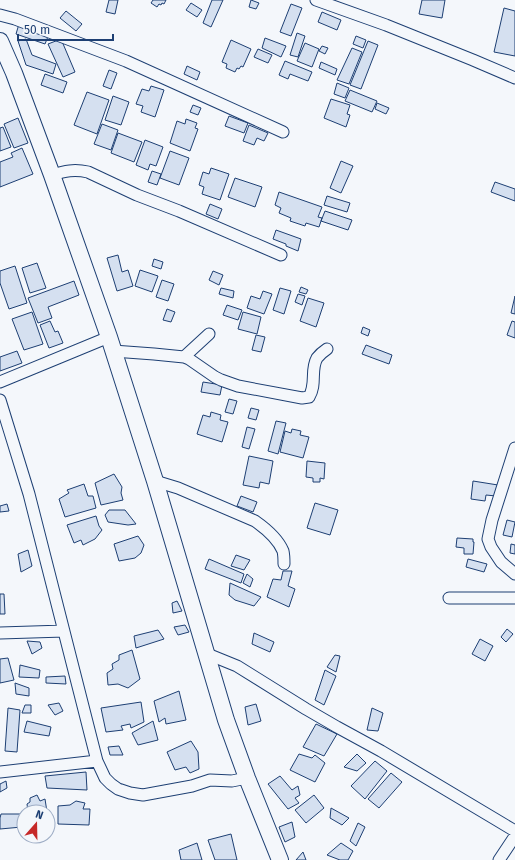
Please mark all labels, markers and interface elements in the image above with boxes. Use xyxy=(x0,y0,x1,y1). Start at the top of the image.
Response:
scale bar xyxy=(18,16,113,42)
text: 50 m xyxy=(24,23,50,37)
north arrow xyxy=(16,804,56,844)
text: N xyxy=(34,808,45,822)

